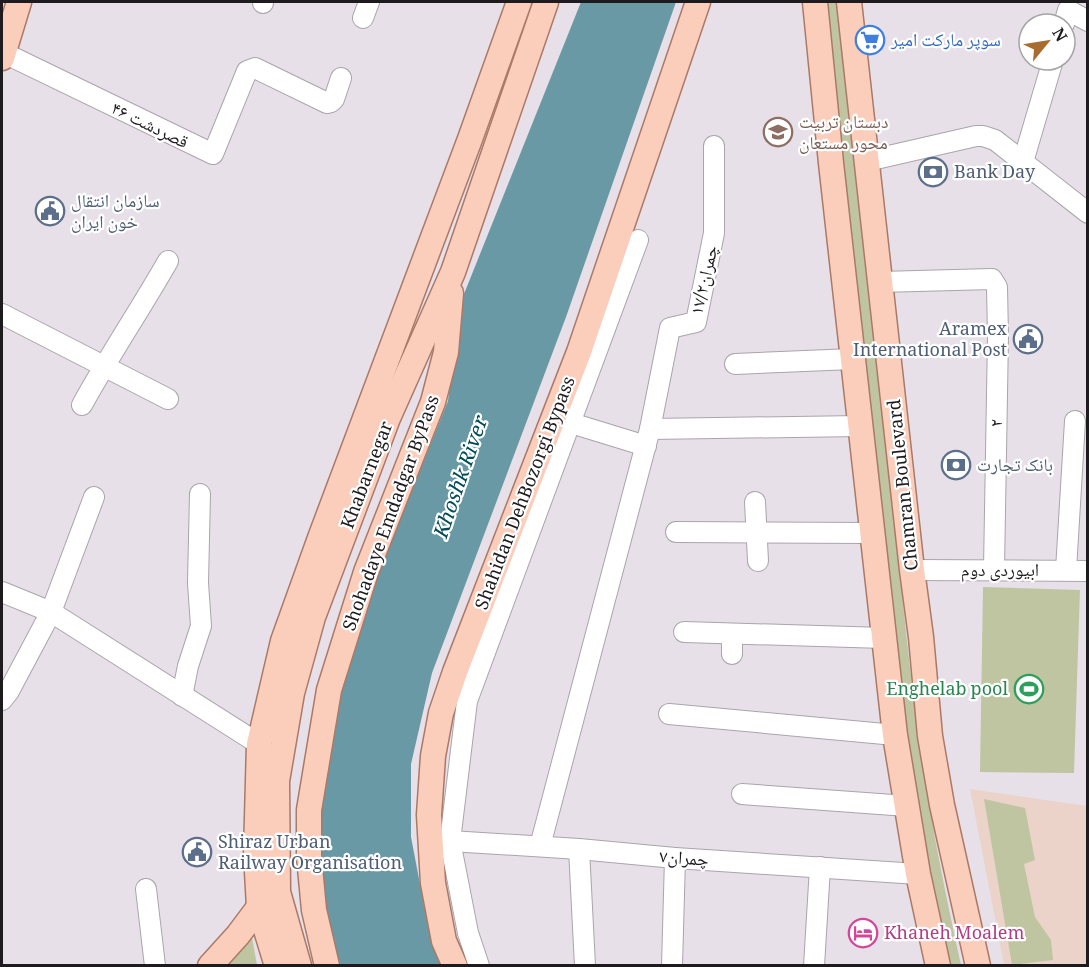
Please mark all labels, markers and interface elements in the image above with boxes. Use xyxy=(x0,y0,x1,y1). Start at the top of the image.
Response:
north arrow xyxy=(1017,12,1077,72)
supermarket icon: سوپر مارکت امیر xyxy=(854,24,886,56)
text: N xyxy=(1043,24,1073,48)
place label: سوپر مارکت امیر xyxy=(890,27,1001,57)
street label: ۴۶ قصردشت xyxy=(105,95,193,158)
place label: دبستان تربیت محور مستعان xyxy=(799,109,888,160)
school or university icon: دبستان تربیت محور مستعان xyxy=(762,116,794,148)
bank icon: Bank Day xyxy=(917,156,949,188)
place label: Bank Day xyxy=(954,159,1036,189)
place label: سازمان انتقال خون ایران xyxy=(71,188,160,239)
public building icon: سازمان انتقال خون ایران xyxy=(34,195,66,227)
street label: چمران۱۷/۲ xyxy=(683,243,728,318)
place label: Aramex International Post xyxy=(853,316,1008,367)
public building icon: Aramex International Post xyxy=(1012,323,1044,355)
street label: Shahidan DehBozorgi Bypass xyxy=(468,373,585,615)
street label: Shohadaye Emdadgar ByPass xyxy=(336,391,450,636)
street label: Chamran Boulevard xyxy=(881,398,929,572)
water label: Khoshk River xyxy=(426,411,500,545)
street label: Khabarnegar xyxy=(335,417,403,534)
street label: ۲ xyxy=(983,419,1013,427)
bank icon: بانک تجارت xyxy=(940,449,972,481)
place label: بانک تجارت xyxy=(977,452,1053,482)
street label: ابیوردی دوم xyxy=(961,557,1039,587)
sports icon: Enghelab pool xyxy=(1013,673,1045,705)
place label: Enghelab pool xyxy=(886,676,1008,706)
place label: Shiraz Urban Railway Organisation xyxy=(218,829,402,880)
public building icon: Shiraz Urban Railway Organisation xyxy=(181,836,213,868)
street label: چمران۷ xyxy=(658,843,709,877)
hotel icon: Khaneh Moalem xyxy=(847,917,879,949)
place label: Khaneh Moalem xyxy=(884,920,1024,950)

